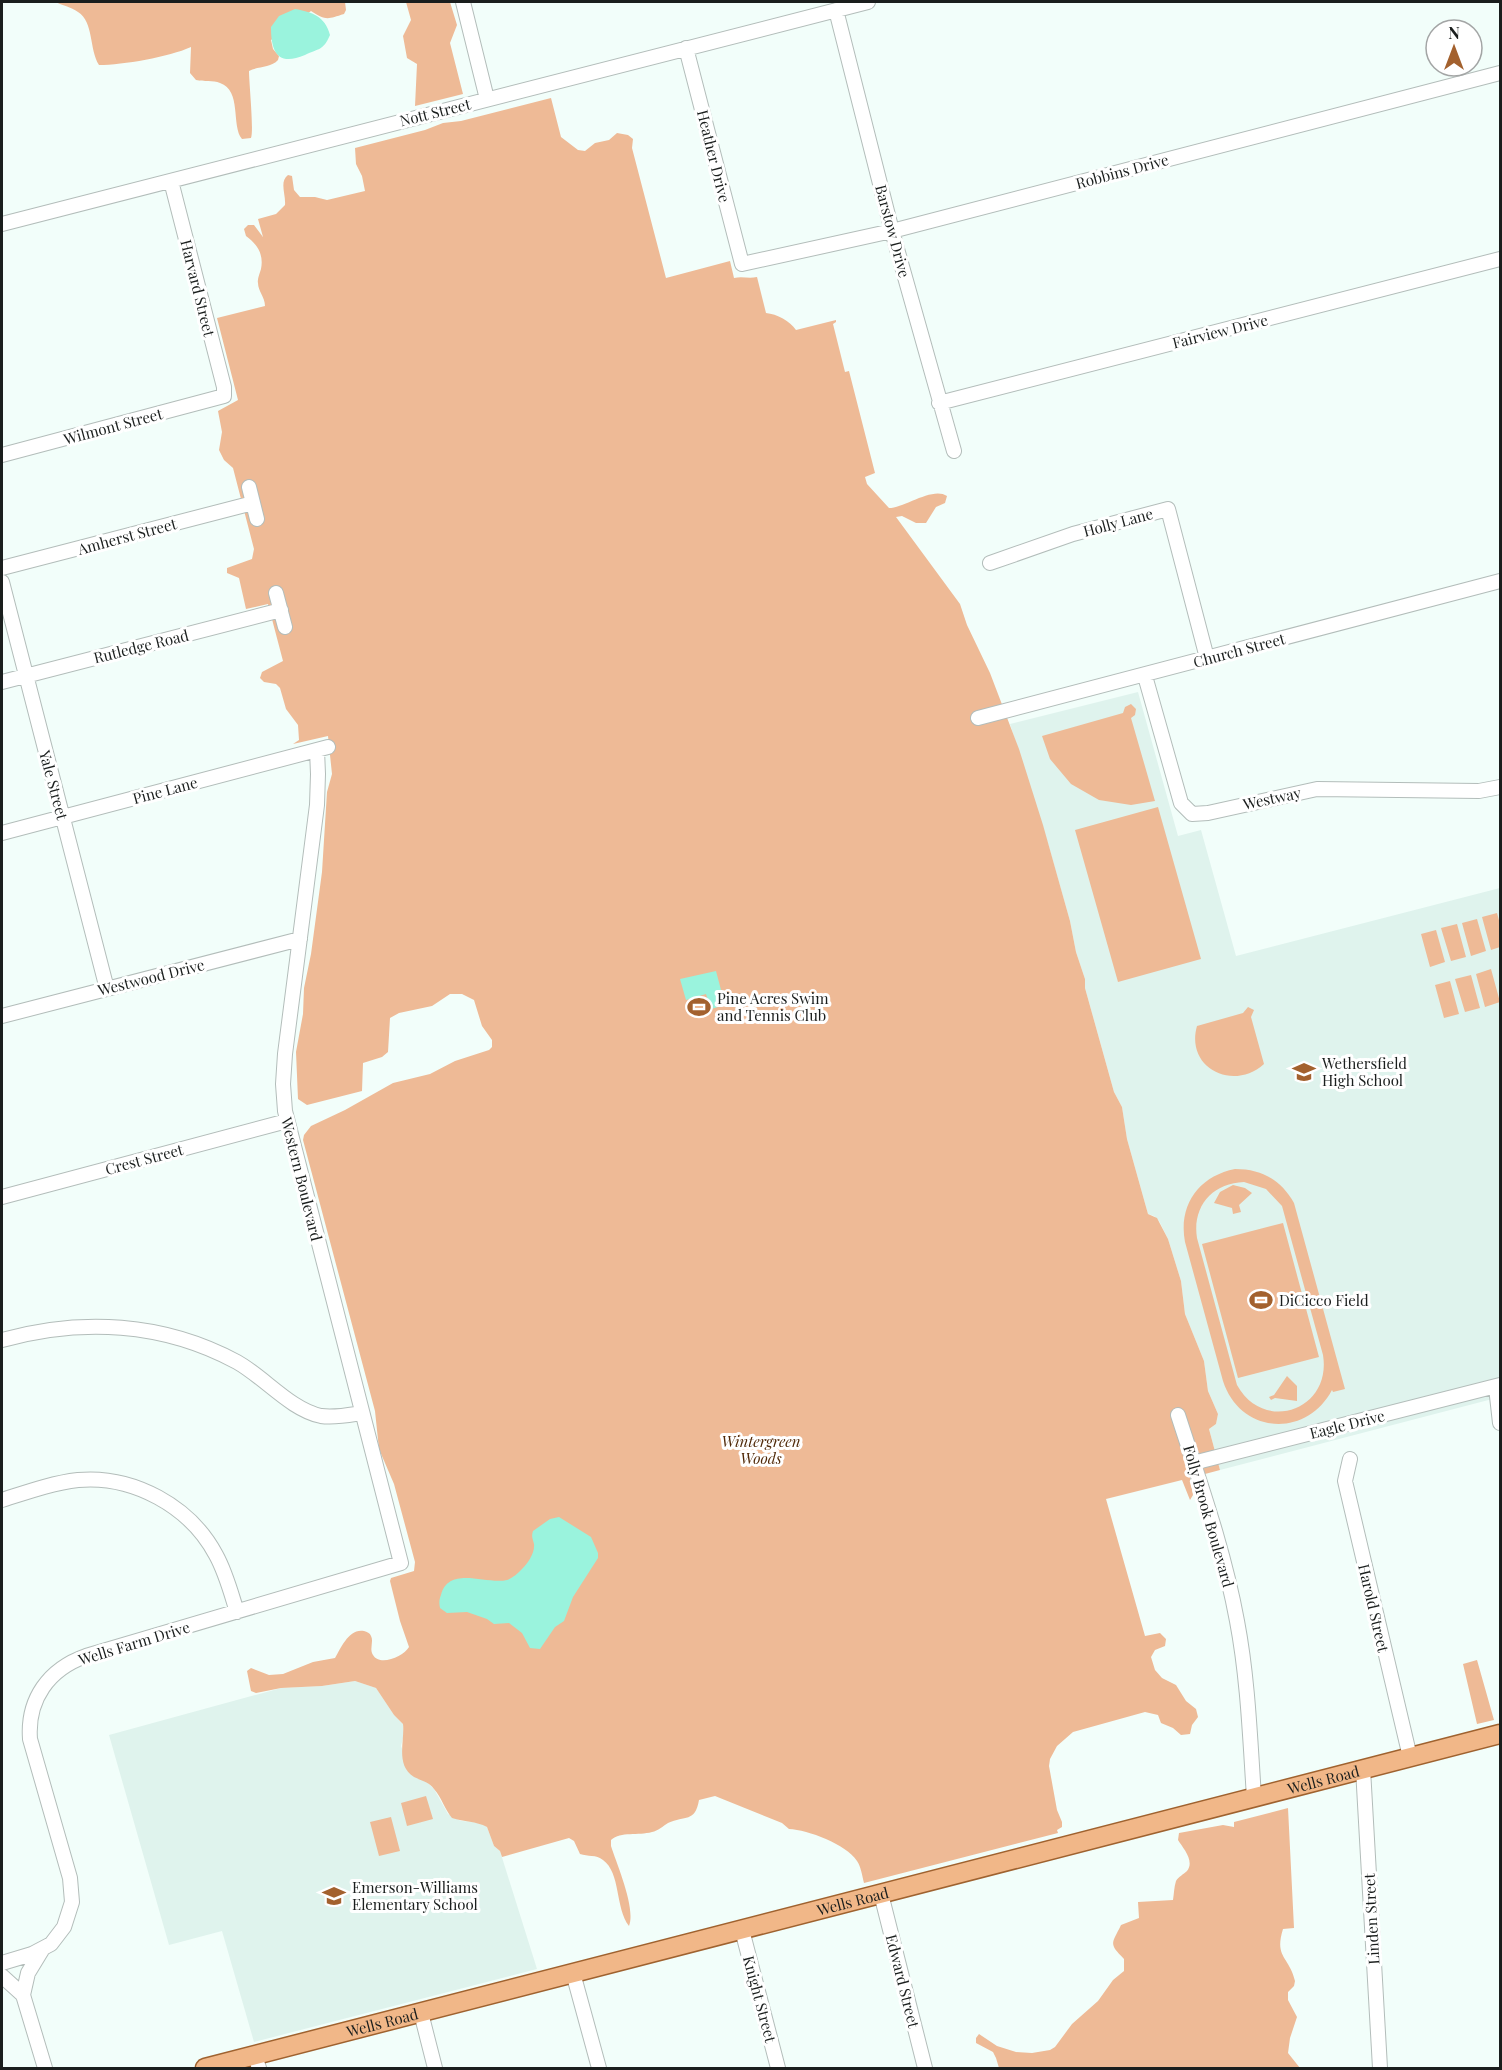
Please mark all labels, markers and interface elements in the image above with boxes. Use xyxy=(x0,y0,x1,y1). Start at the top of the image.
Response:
north arrow xyxy=(1424,18,1484,78)
text: N xyxy=(1448,22,1460,43)
street label: Nott Street xyxy=(397,93,473,130)
street label: Heather Drive xyxy=(693,108,735,204)
street label: Robbins Drive xyxy=(1073,149,1171,193)
street label: Barstow Drive xyxy=(871,182,915,280)
street label: Harvard Street xyxy=(176,237,220,339)
street label: Fairview Drive xyxy=(1170,309,1270,353)
street label: Wilmont Street xyxy=(60,403,165,449)
street label: Holly Lane xyxy=(1081,503,1155,541)
street label: Amherst Street xyxy=(74,513,179,559)
street label: Rutledge Road xyxy=(91,624,191,667)
street label: Church Street xyxy=(1191,628,1288,672)
street label: Yale Street xyxy=(35,747,73,823)
street label: Pine Lane xyxy=(130,772,200,808)
street label: Westway xyxy=(1240,782,1303,814)
street label: Westwood Drive xyxy=(95,954,206,1000)
place label: Pine Acres Swim and Tennis Club xyxy=(717,988,829,1025)
sports icon: Pine Acres Swim and Tennis Club xyxy=(686,994,712,1020)
place label: Wethersfield High School xyxy=(1321,1053,1407,1090)
school or university icon: Wethersfield High School xyxy=(1291,1059,1317,1085)
street label: Western Boulevard xyxy=(277,1114,327,1243)
street label: Crest Street xyxy=(103,1139,186,1179)
sports icon: DiCicco Field xyxy=(1248,1287,1274,1313)
place label: DiCicco Field xyxy=(1279,1290,1369,1310)
street label: Eagle Drive xyxy=(1307,1405,1387,1443)
park label: Wintergreen Woods xyxy=(721,1431,801,1468)
street label: Folly Brook Boulevard xyxy=(1179,1442,1239,1590)
street label: Harold Street xyxy=(1354,1562,1394,1655)
street label: Wells Farm Drive xyxy=(75,1617,192,1670)
street label: Wells Road xyxy=(1284,1761,1362,1799)
street label: Linden Street xyxy=(1359,1872,1383,1965)
place label: Emerson-Williams Elementary School xyxy=(352,1877,478,1914)
street label: Wells Road xyxy=(814,1882,891,1920)
school or university icon: Emerson-Williams Elementary School xyxy=(321,1883,347,1909)
street label: Edward Street xyxy=(882,1932,924,2031)
street label: Knight Street xyxy=(739,1953,781,2045)
street label: Wells Road xyxy=(343,2003,420,2041)

